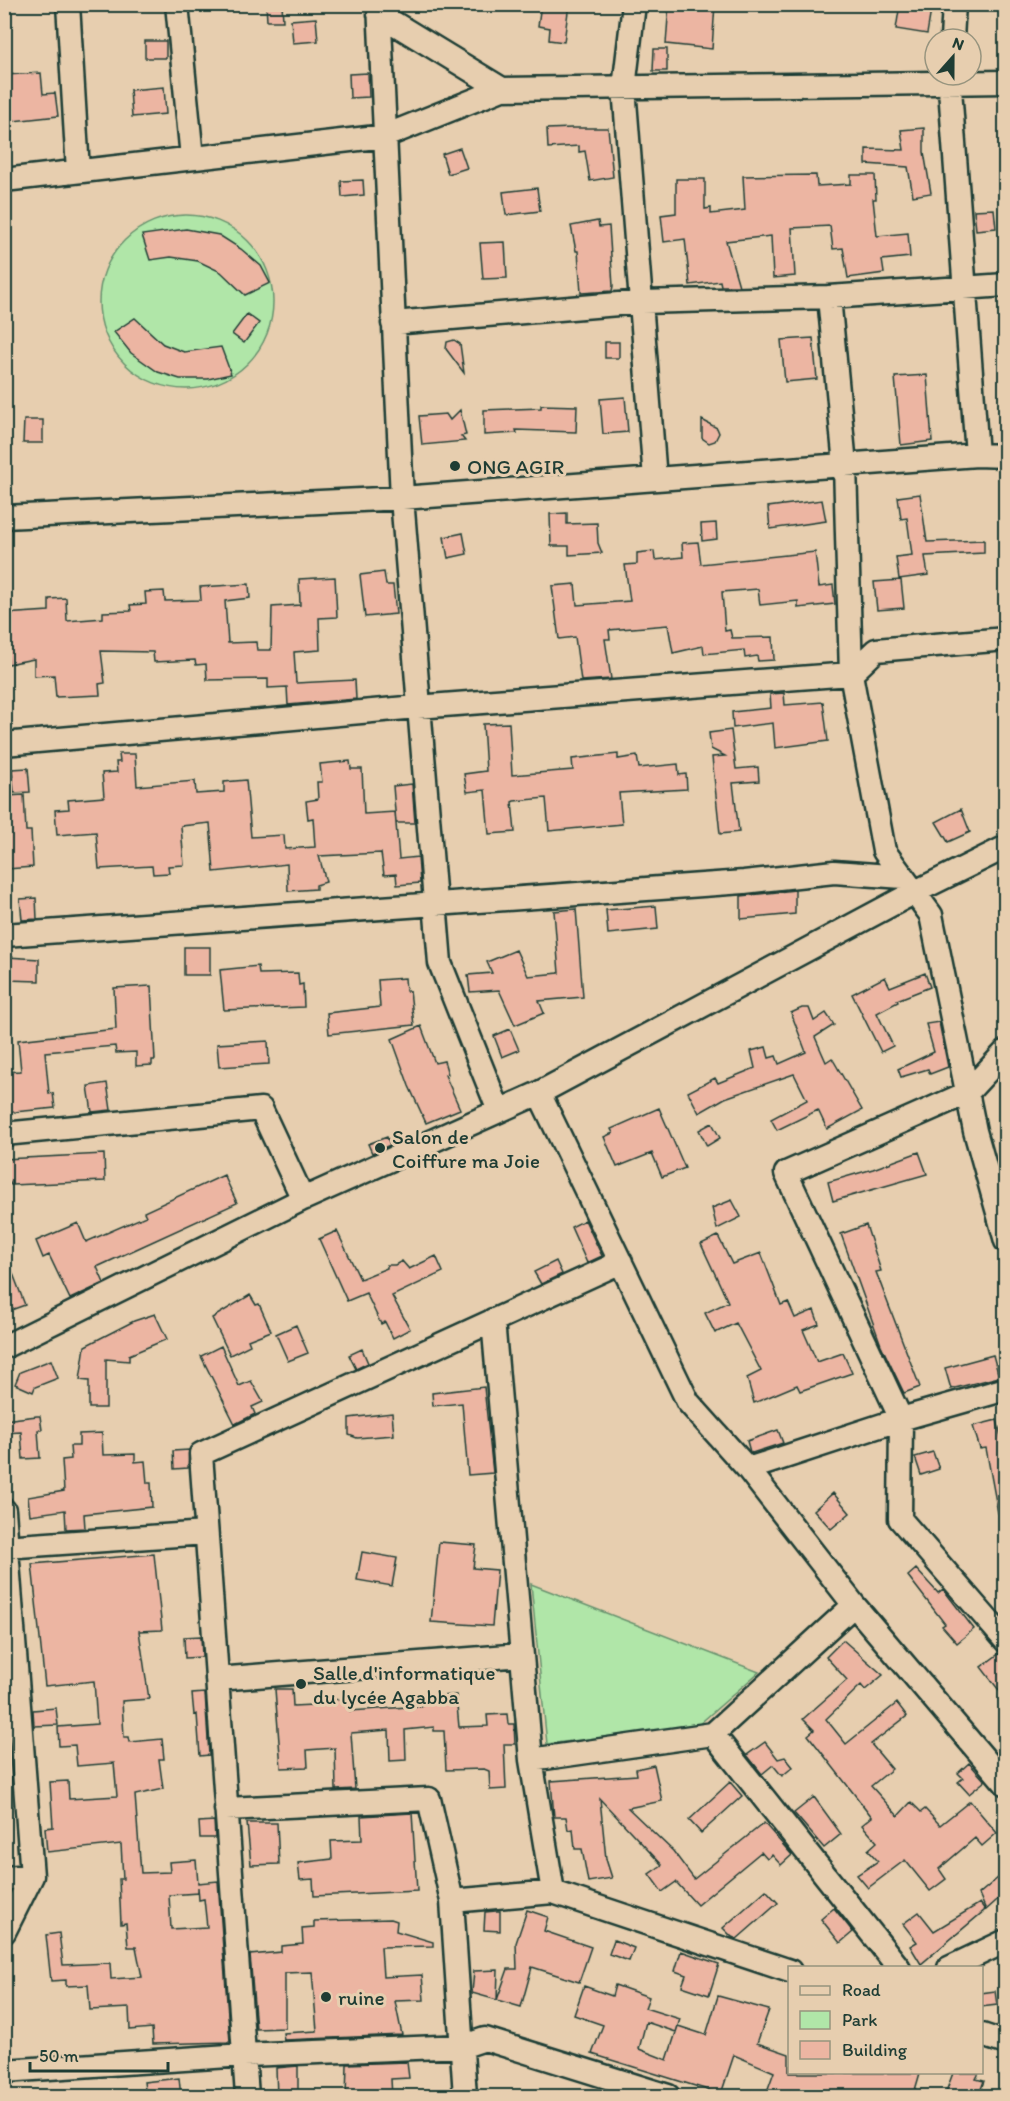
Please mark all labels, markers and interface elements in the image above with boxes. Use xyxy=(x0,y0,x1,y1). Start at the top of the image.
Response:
north arrow xyxy=(923,27,983,87)
text: N xyxy=(950,33,967,54)
place label: ONG AGIR xyxy=(467,454,564,479)
marker: ONG AGIR xyxy=(448,459,462,473)
place label: Salon de Coiffure ma Joie xyxy=(392,1124,540,1173)
marker: Salon de Coiffure ma Joie xyxy=(373,1141,387,1155)
place label: Salle d'informatique du lycée Agabba xyxy=(313,1660,495,1709)
marker: Salle d'informatique du lycée Agabba xyxy=(294,1677,308,1691)
legend xyxy=(788,1966,983,2074)
text: Road xyxy=(842,1979,881,2001)
place label: ruine xyxy=(338,1985,385,2010)
marker: ruine xyxy=(319,1990,333,2004)
text: Park xyxy=(842,2009,877,2031)
scale bar xyxy=(30,2035,168,2073)
text: Building xyxy=(842,2039,908,2061)
text: 50 m xyxy=(39,2045,79,2067)

